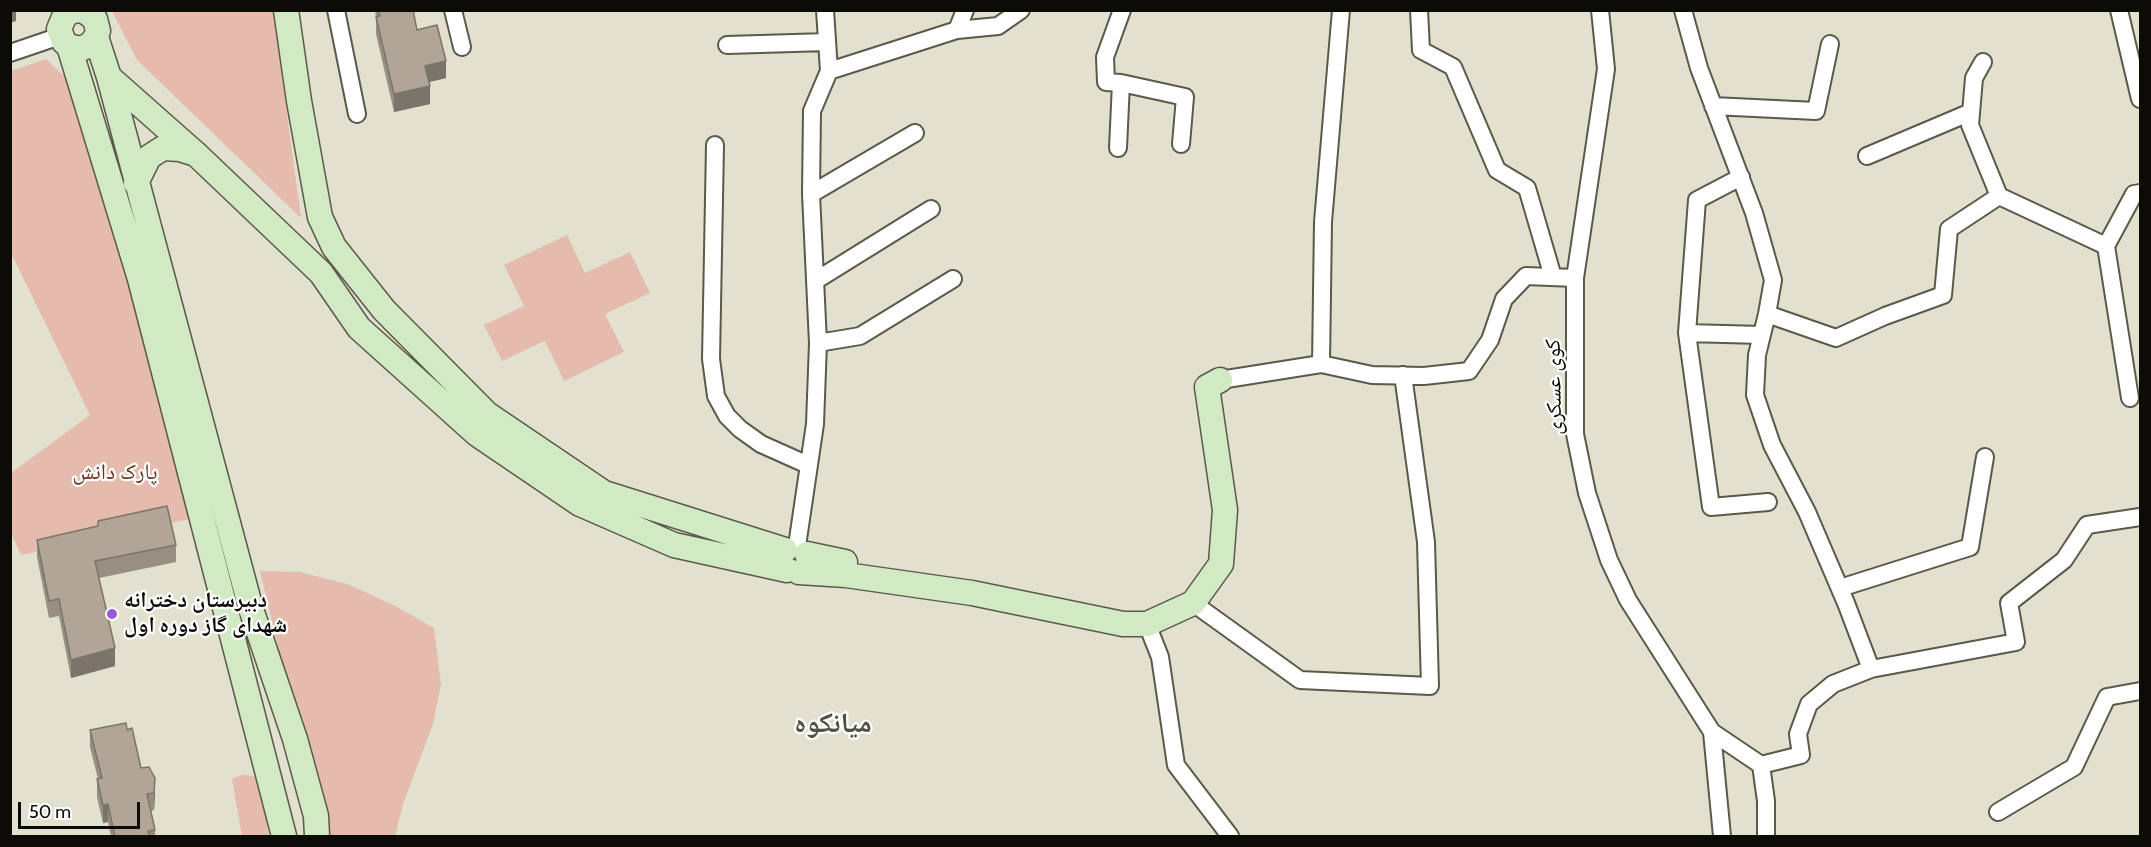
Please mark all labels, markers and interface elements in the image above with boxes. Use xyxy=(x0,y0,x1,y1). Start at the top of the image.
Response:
street label: کوی عسکری xyxy=(1540,339,1568,435)
park label: پارک دانش xyxy=(72,460,158,486)
place label: دبیرستان دخترانه شهدای گاز دوره اول xyxy=(124,588,287,640)
marker: دبیرستان دخترانه شهدای گاز دوره اول xyxy=(105,607,119,621)
district label: میانکوه xyxy=(794,707,872,741)
scale bar xyxy=(21,790,142,828)
text: 50 m xyxy=(29,801,71,823)

